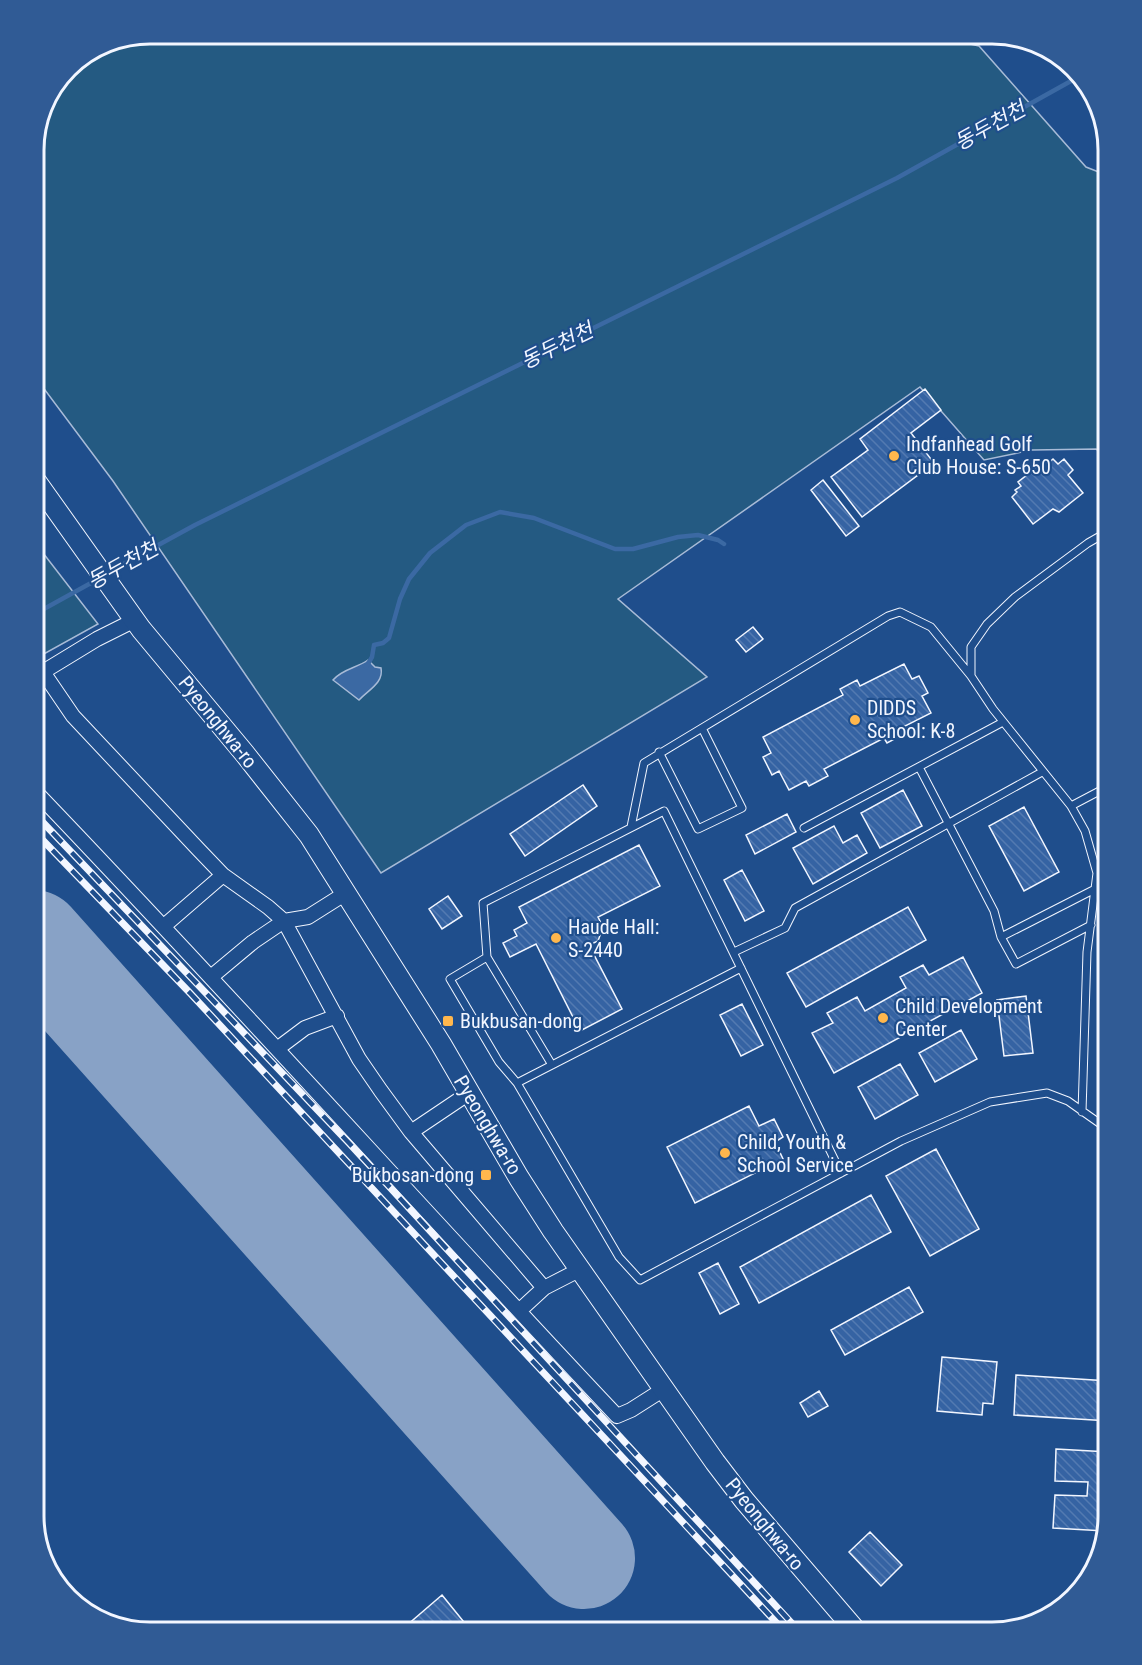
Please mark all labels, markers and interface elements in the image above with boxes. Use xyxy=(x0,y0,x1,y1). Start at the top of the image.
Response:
water label: 동두천천 xyxy=(950,95,1032,155)
water label: 동두천천 xyxy=(517,317,599,374)
place label: Indfanhead Golf Club House: S-650 xyxy=(906,432,1051,479)
marker: Indfanhead Golf Club House: S-650 xyxy=(887,449,901,463)
water label: 동두천천 xyxy=(83,534,165,594)
street label: Pyeonghwa-ro xyxy=(174,671,262,773)
place label: DlDDS School: K-8 xyxy=(867,696,955,743)
marker: DlDDS School: K-8 xyxy=(848,713,862,727)
place label: Haude Hall: S-2440 xyxy=(568,915,659,962)
marker: Haude Hall: S-2440 xyxy=(549,931,563,945)
place label: Child Development Center xyxy=(895,994,1043,1041)
place label: Bukbusan-dong xyxy=(460,1009,582,1033)
marker: Child Development Center xyxy=(876,1011,890,1025)
marker: Bukbusan-dong xyxy=(441,1014,455,1028)
street label: Pyeonghwa-ro xyxy=(449,1071,527,1179)
place label: Child, Youth & School Service xyxy=(737,1130,853,1177)
marker: Child, Youth & School Service xyxy=(718,1146,732,1160)
place label: Bukbosan-dong xyxy=(352,1163,474,1187)
marker: Bukbosan-dong xyxy=(479,1168,493,1182)
street label: Pyeonghwa-ro xyxy=(721,1473,809,1575)

